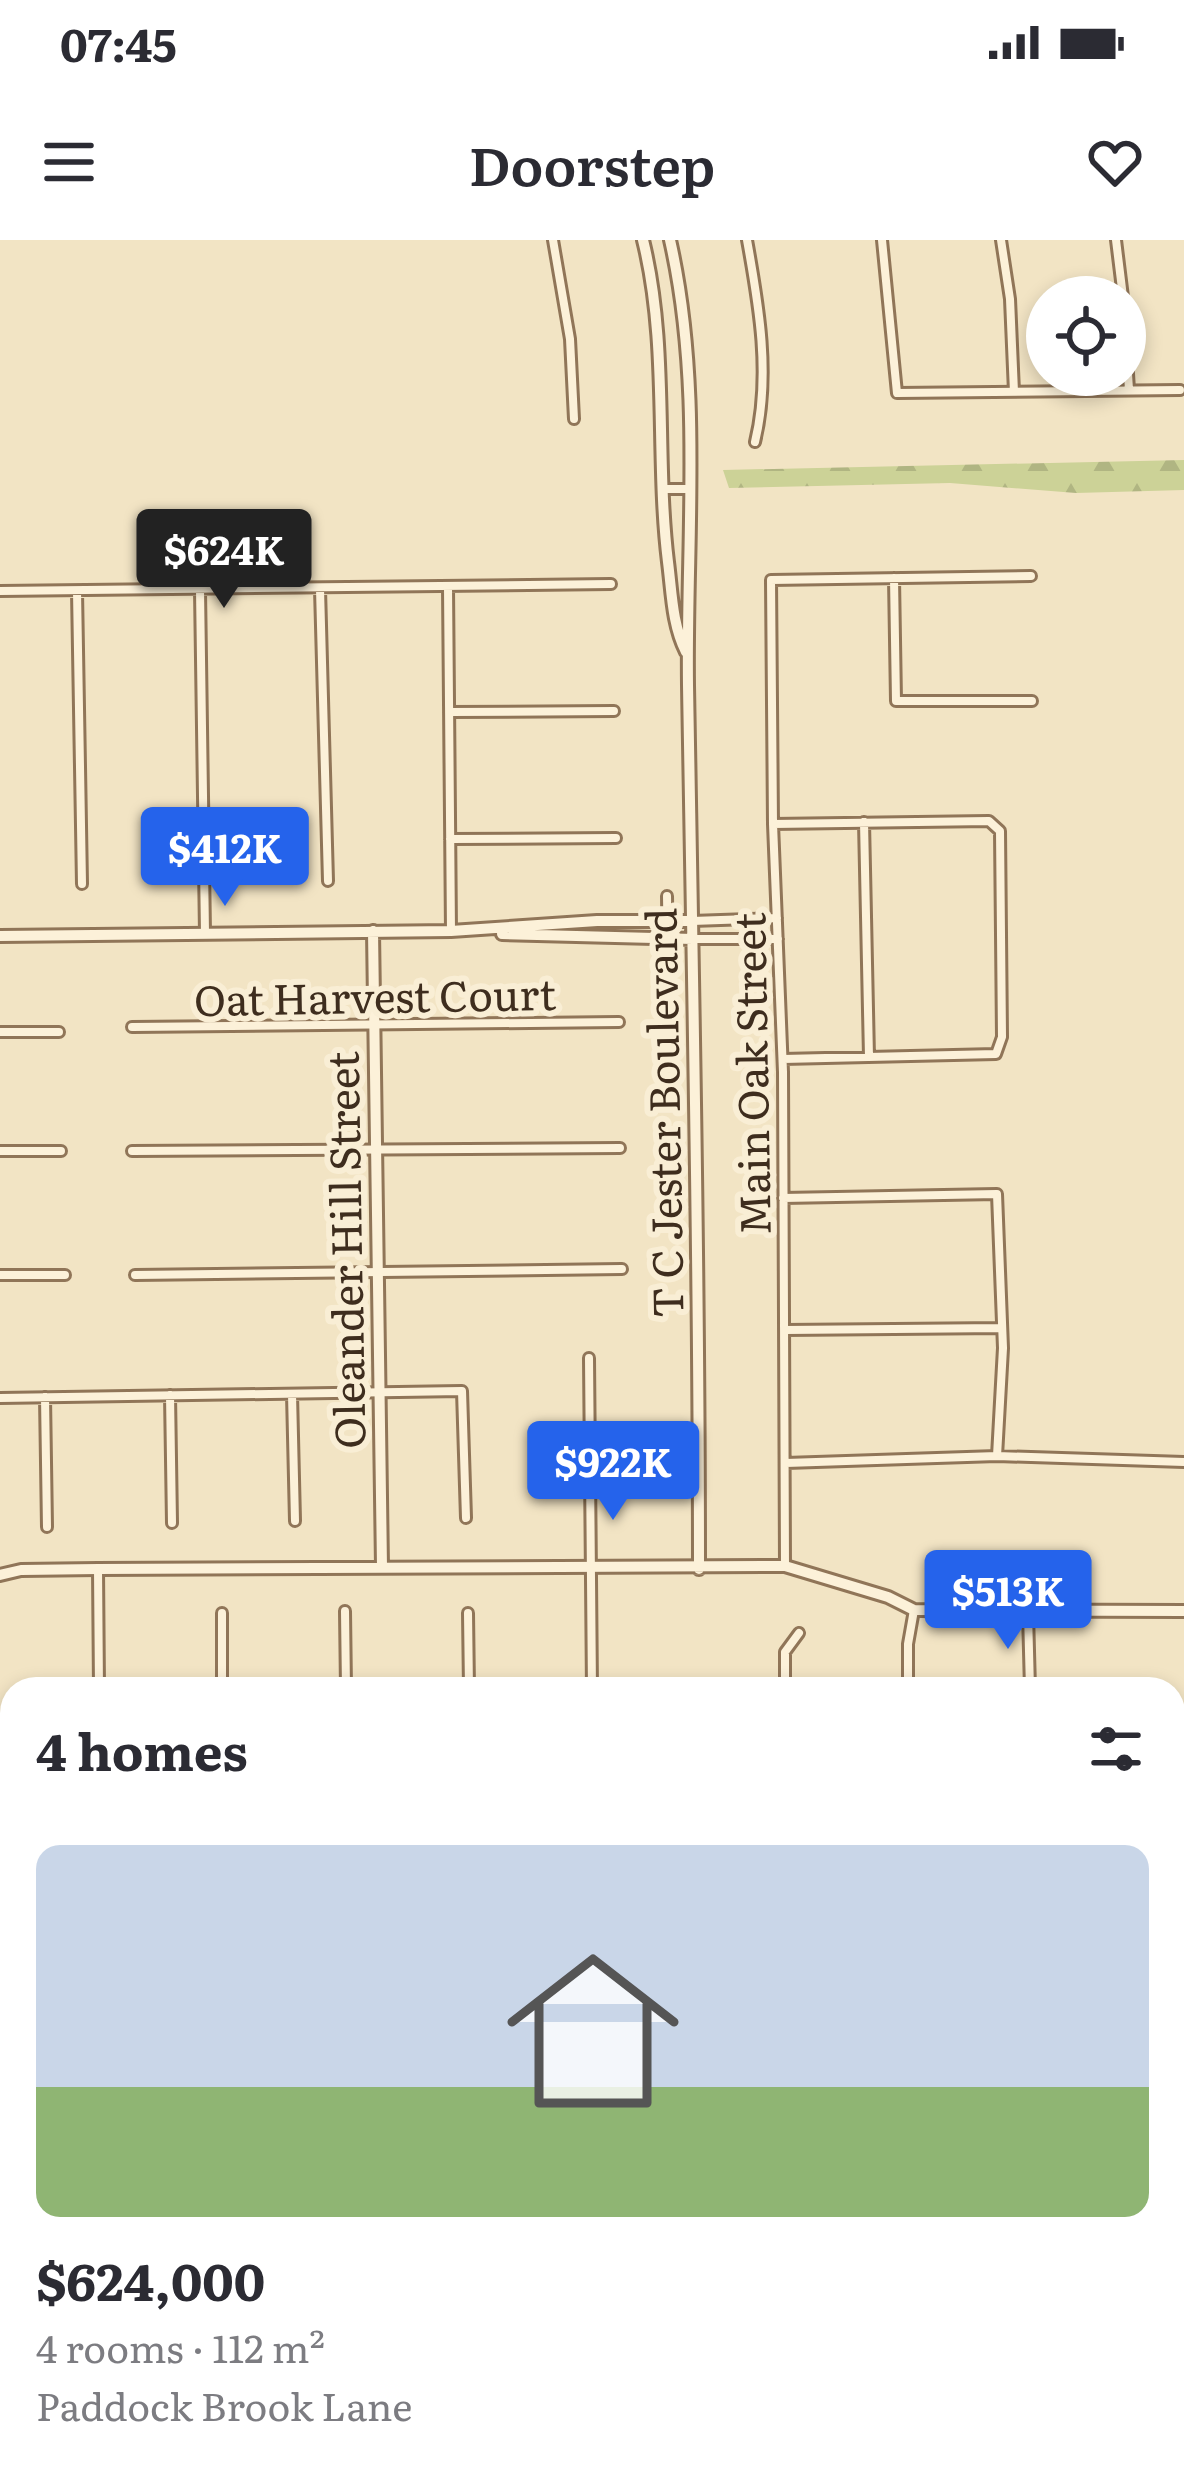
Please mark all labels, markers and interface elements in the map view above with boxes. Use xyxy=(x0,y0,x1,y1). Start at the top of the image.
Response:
text: 07:45 xyxy=(60,9,177,76)
text: Doorstep xyxy=(469,122,715,203)
icon: menu xyxy=(36,129,102,195)
icon: heart xyxy=(1082,129,1148,195)
map controls xyxy=(1026,276,1146,396)
button: locate xyxy=(1026,276,1146,396)
pin: $624K xyxy=(140,509,308,611)
text: $624K xyxy=(163,519,285,577)
pin: $412K xyxy=(141,807,309,909)
text: $412K xyxy=(168,817,282,875)
street label: T C Jester Boulevard xyxy=(627,907,697,1319)
street label: Main Oak Street xyxy=(716,912,784,1236)
street label: Oat Harvest Court xyxy=(193,961,557,1029)
street label: Oleander Hill Street xyxy=(310,1051,378,1449)
pin: $922K xyxy=(529,1421,697,1523)
text: $922K xyxy=(554,1431,672,1489)
pin: $513K xyxy=(924,1550,1092,1652)
text: $513K xyxy=(952,1560,1064,1618)
text: 4 homes xyxy=(36,1711,248,1787)
icon: filters xyxy=(1083,1716,1149,1782)
icon: home xyxy=(485,1923,701,2139)
text: $624,000 xyxy=(36,2241,265,2317)
text: 4 rooms · 112 m² xyxy=(36,2317,325,2375)
text: Paddock Brook Lane xyxy=(36,2375,413,2433)

